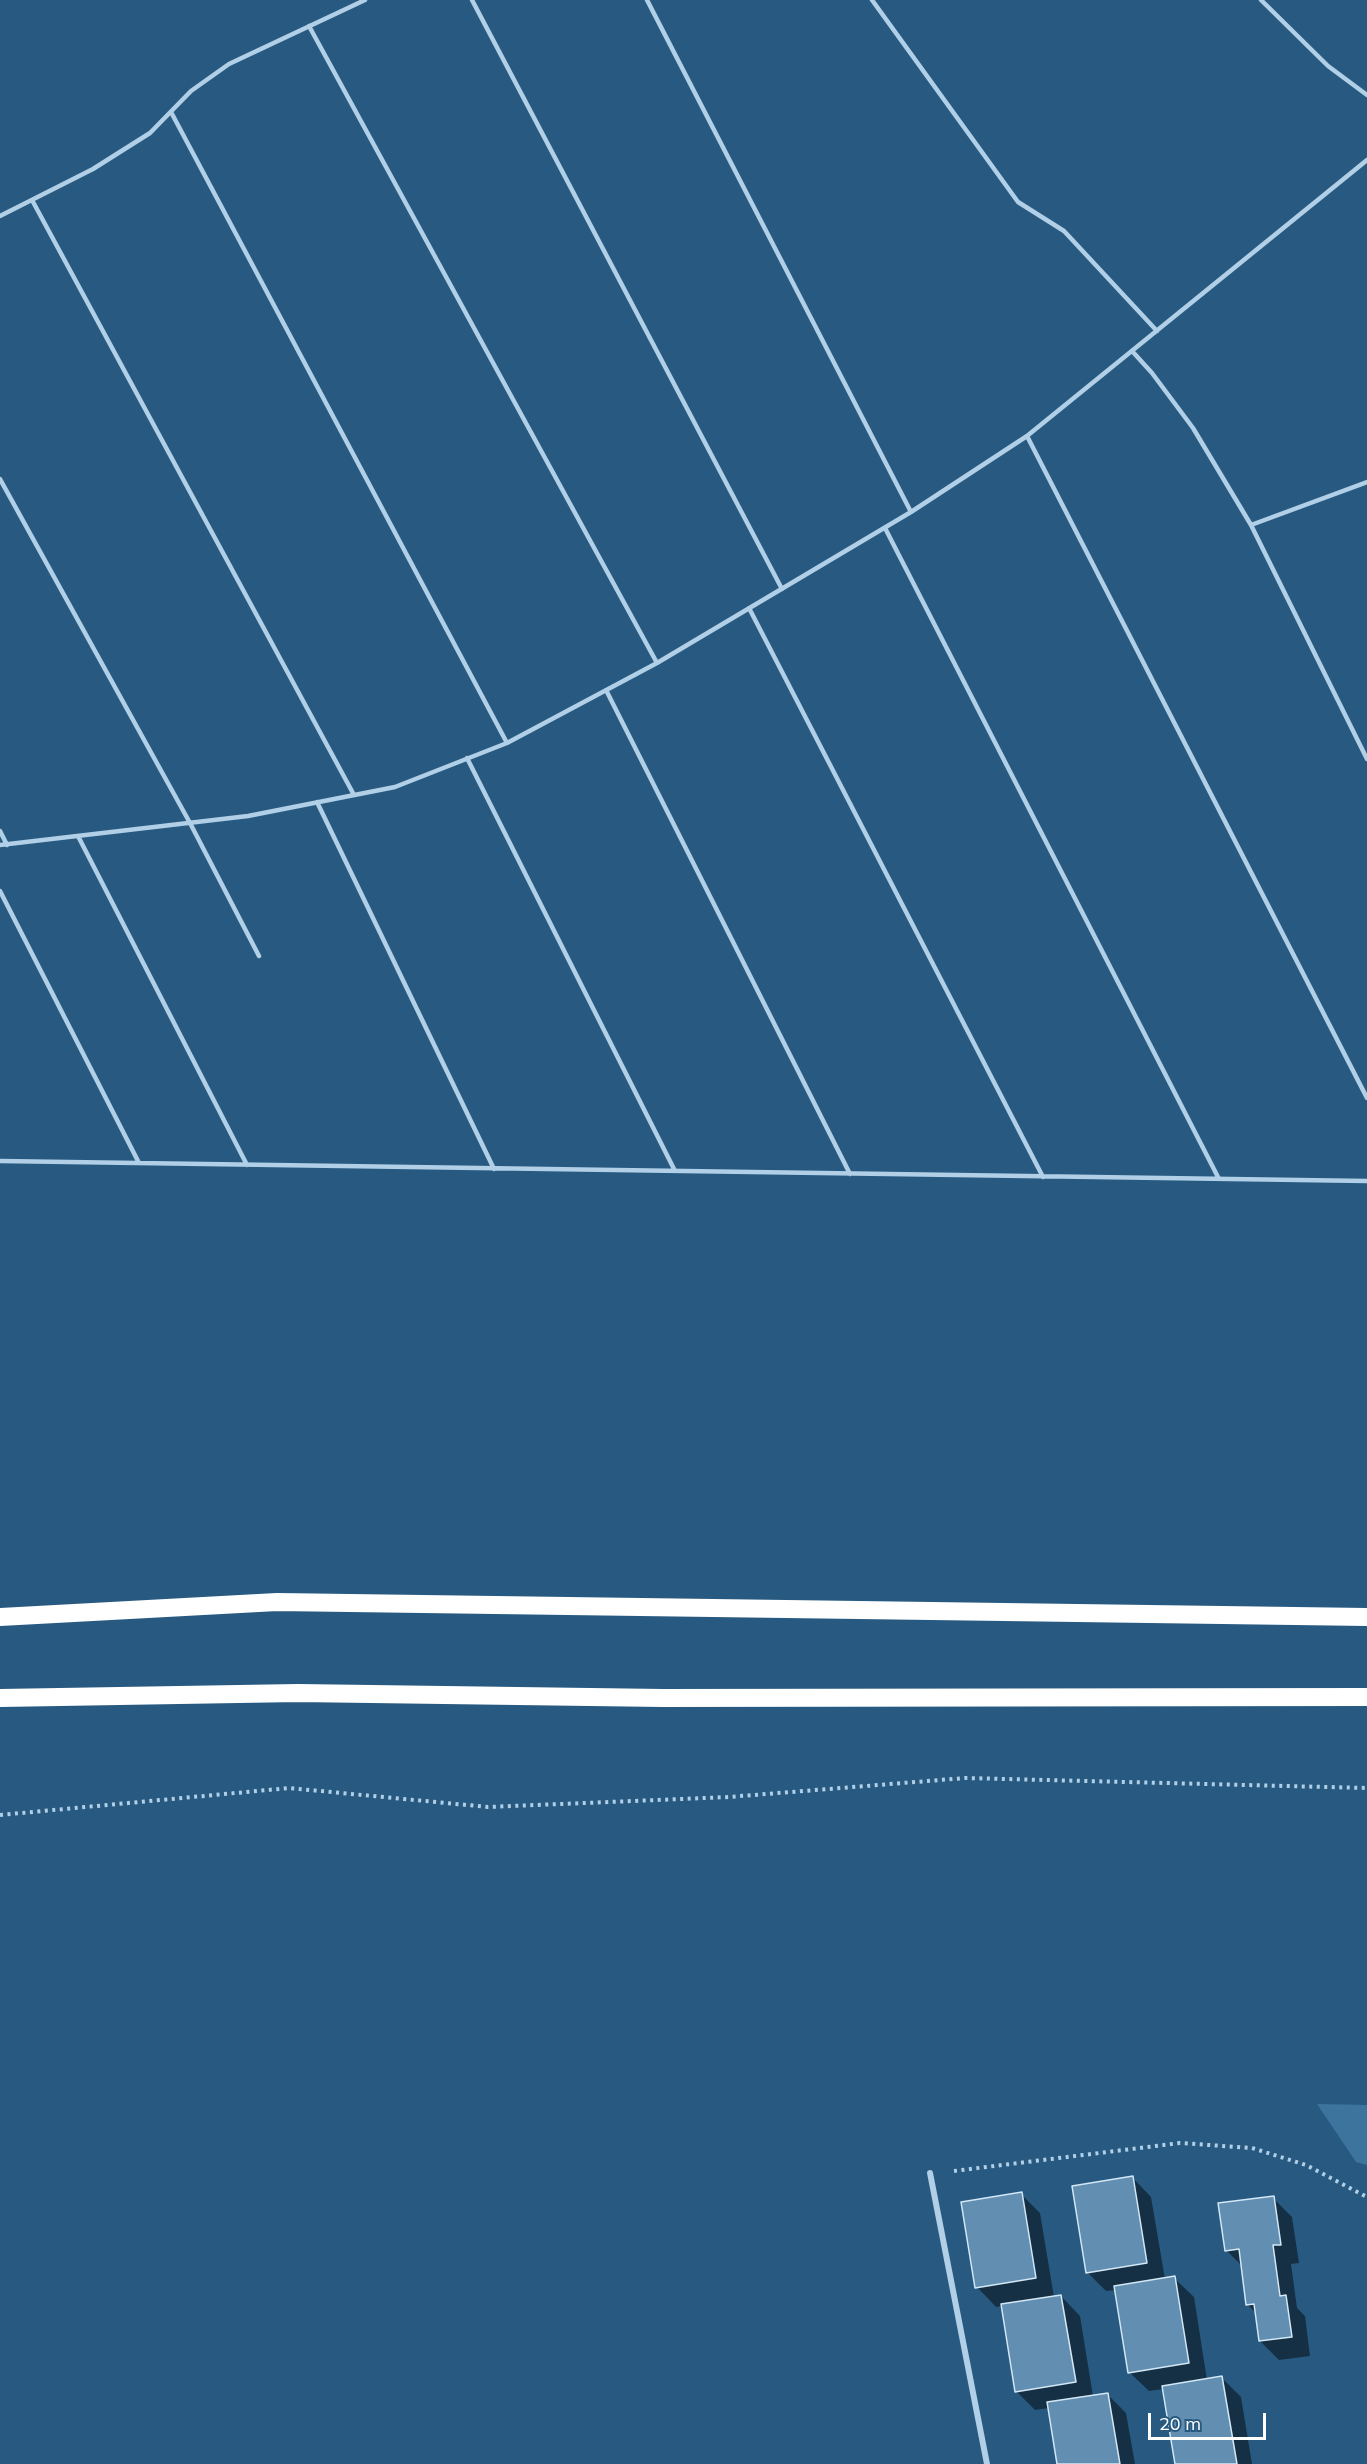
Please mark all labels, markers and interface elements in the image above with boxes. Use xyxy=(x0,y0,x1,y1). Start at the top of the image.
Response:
scale bar xyxy=(1151,2401,1270,2439)
text: 20 m xyxy=(1159,2412,1201,2435)

